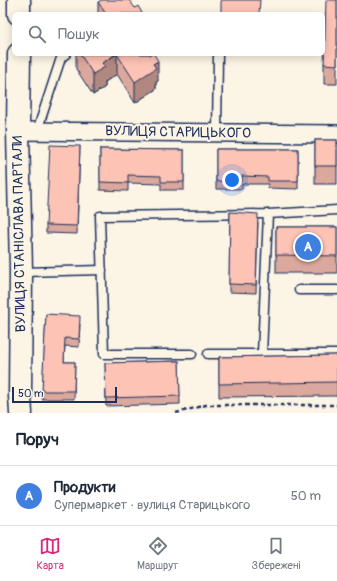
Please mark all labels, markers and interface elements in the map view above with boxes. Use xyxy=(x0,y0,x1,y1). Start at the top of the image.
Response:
search box xyxy=(12,12,325,56)
icon: search xyxy=(26,23,48,45)
text: Пошук xyxy=(58,25,100,44)
street label: ВУЛИЦЯ СТАРИЦЬКОГО xyxy=(105,122,251,142)
street label: ВУЛИЦЯ СТАНІСЛАВА ПАРТАЛИ xyxy=(9,135,29,333)
your location xyxy=(222,170,242,190)
pin: A xyxy=(295,232,321,262)
scale bar xyxy=(12,385,117,404)
text: 50 m xyxy=(18,387,44,400)
text: Поруч xyxy=(16,429,59,450)
text: Продукти xyxy=(54,478,115,497)
text: A xyxy=(25,488,33,504)
text: 50 m xyxy=(291,488,321,504)
text: Супермаркет · вулиця Старицького xyxy=(54,497,250,513)
tab: Карта xyxy=(37,535,64,572)
tab: Маршрут xyxy=(137,535,178,572)
tab: Збережені xyxy=(252,535,300,572)

